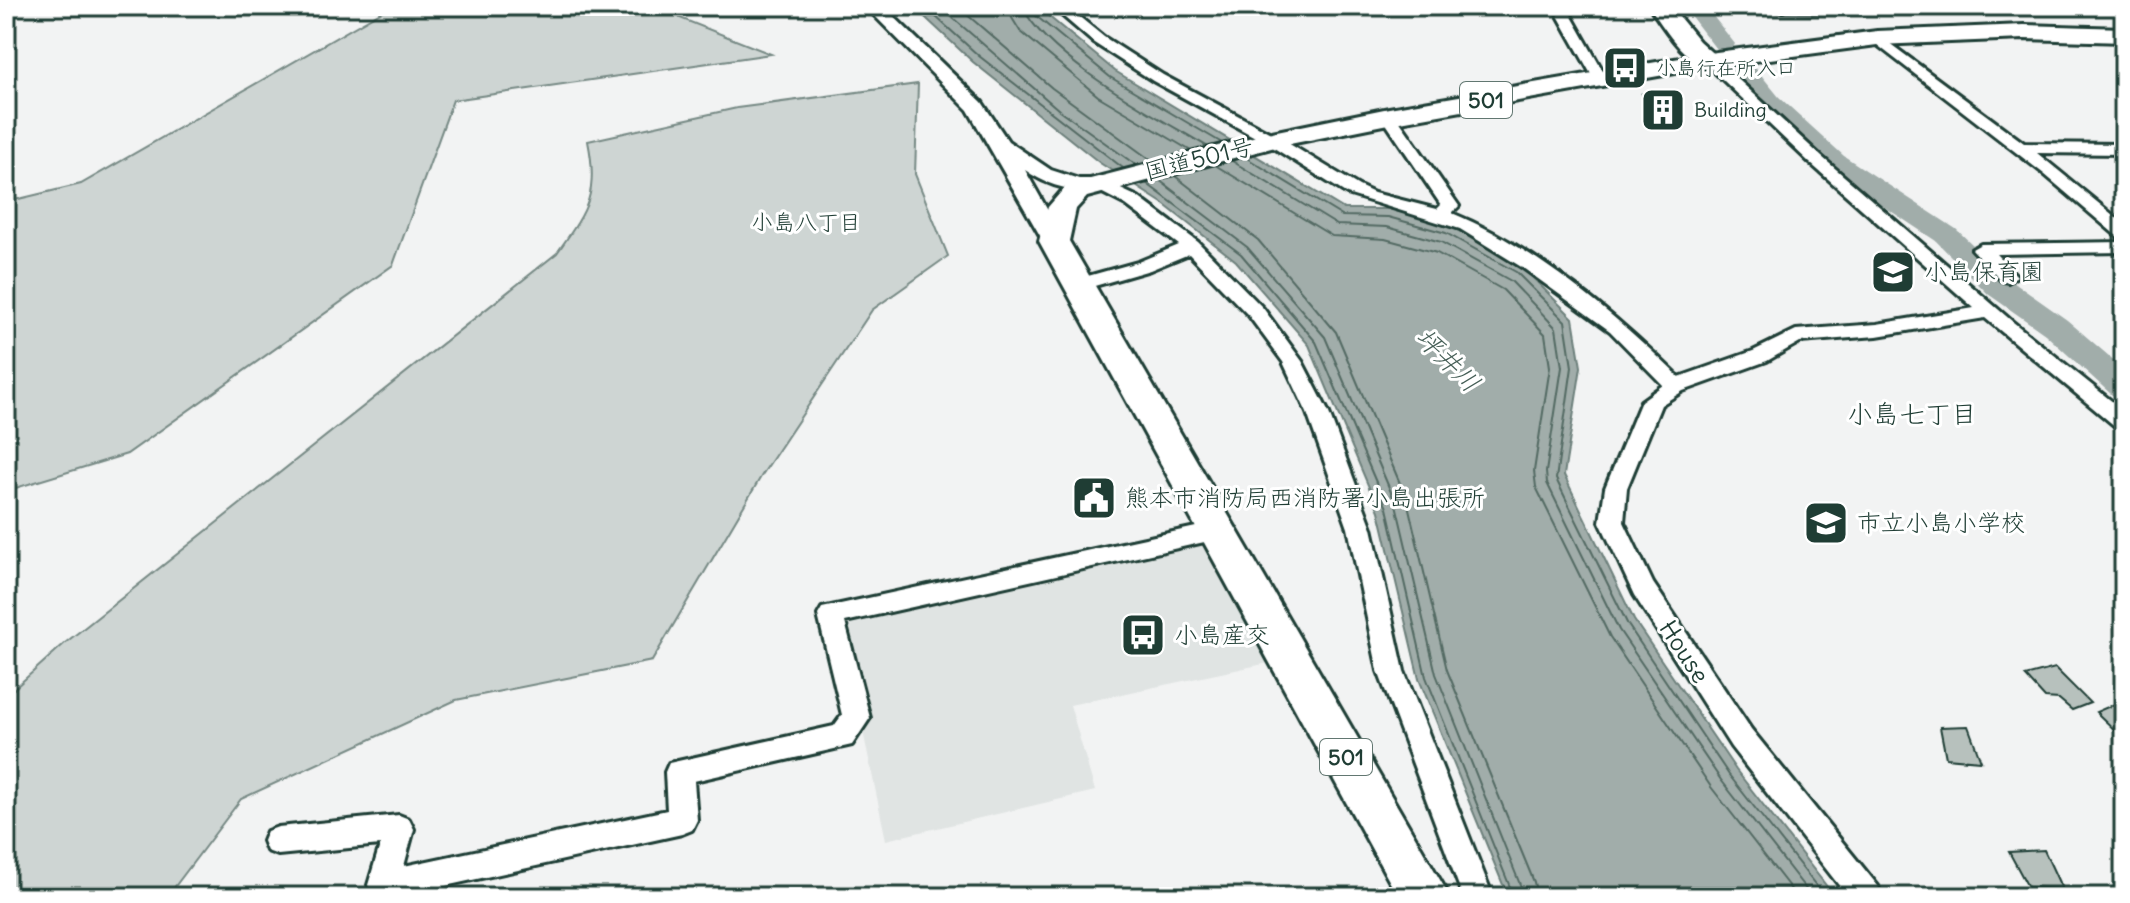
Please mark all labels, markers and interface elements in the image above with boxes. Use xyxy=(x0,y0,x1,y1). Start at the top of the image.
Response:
bus stop icon: 小島行在所入口 xyxy=(1601,44,1649,92)
place label: 小島行在所入口 xyxy=(1656,55,1796,80)
road number: 501 xyxy=(1460,82,1512,118)
building icon: Building xyxy=(1639,86,1687,134)
place label: Building xyxy=(1694,97,1767,122)
street label: 国道501号 xyxy=(1141,130,1256,186)
district label: 小島八丁目 xyxy=(751,208,861,236)
school or university icon: 小島保育園 xyxy=(1869,248,1917,296)
place label: 小島保育園 xyxy=(1924,256,2044,286)
water label: 坪井川 xyxy=(1409,320,1488,399)
district label: 小島七丁目 xyxy=(1847,397,1977,430)
public building icon: 熊本市消防局西消防署小島出張所 xyxy=(1070,474,1118,522)
place label: 熊本市消防局西消防署小島出張所 xyxy=(1125,482,1485,512)
school or university icon: 市立小島小学校 xyxy=(1802,499,1850,547)
place label: 市立小島小学校 xyxy=(1857,507,2025,537)
bus stop icon: 小島産交 xyxy=(1119,611,1167,659)
street label: House xyxy=(1654,615,1716,688)
place label: 小島産交 xyxy=(1174,619,1270,649)
road number: 501 xyxy=(1320,739,1372,775)

